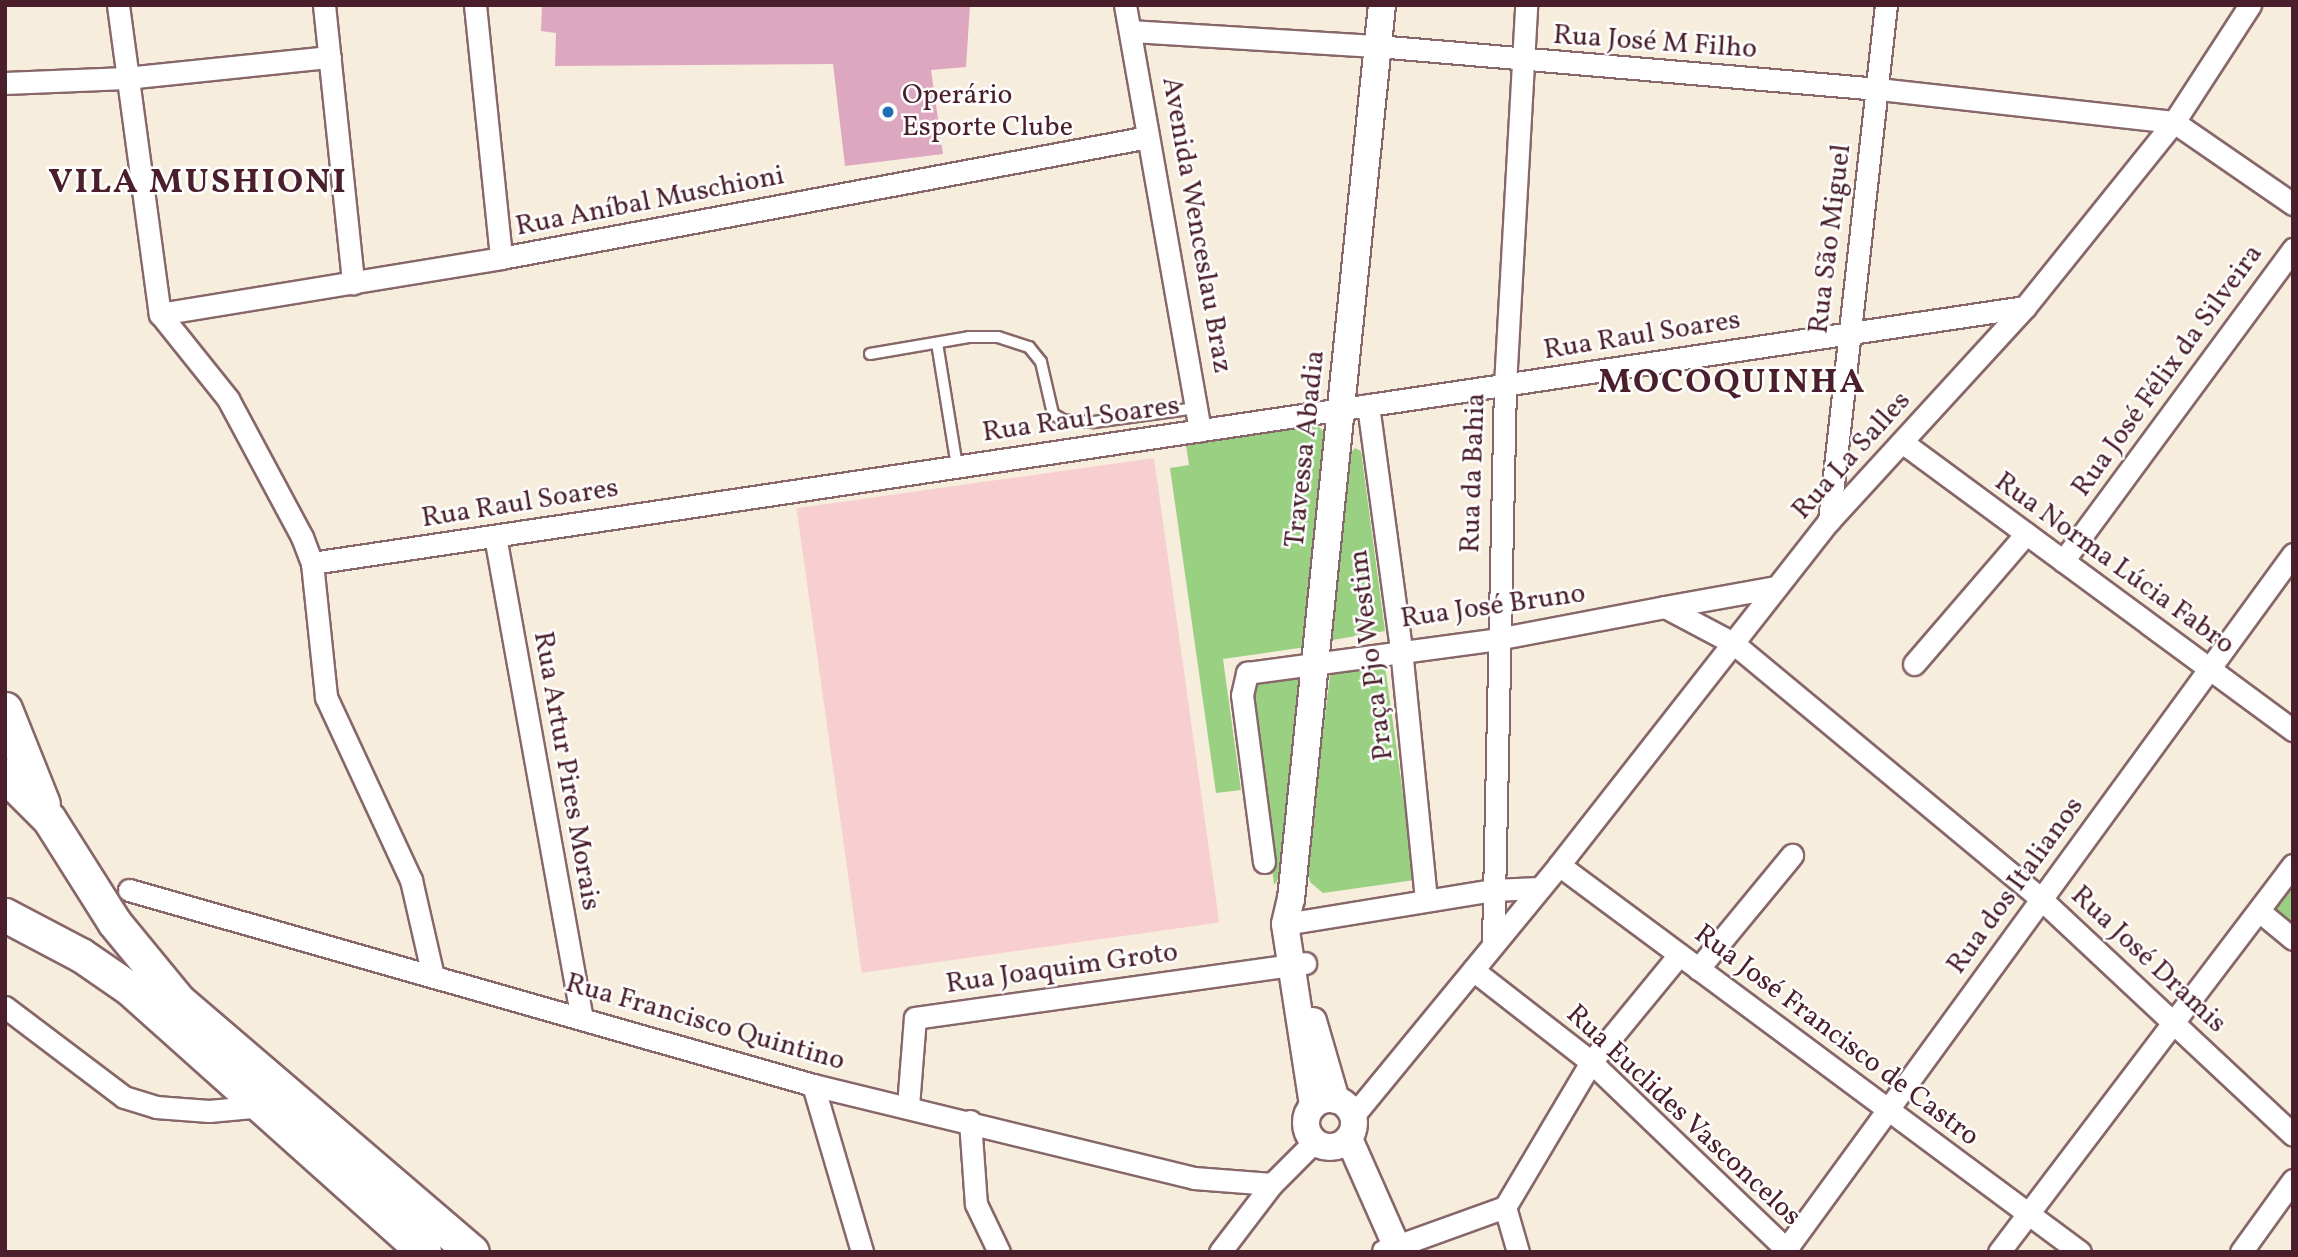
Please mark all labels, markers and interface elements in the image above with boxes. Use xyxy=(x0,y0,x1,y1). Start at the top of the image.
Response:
street label: Rua José M Filho xyxy=(1552,19,1758,67)
street label: Avenida Wenceslau Braz xyxy=(1153,74,1239,376)
place label: Operário Esporte Clube xyxy=(902,79,1073,145)
marker: Operário Esporte Clube xyxy=(880,104,896,120)
street label: Rua São Miguel xyxy=(1803,142,1859,336)
street label: Rua Aníbal Muschioni xyxy=(513,159,787,245)
district label: VILA MUSHIONI xyxy=(50,162,346,204)
street label: Rua José Félix da Silveira xyxy=(2065,238,2271,504)
street label: Rua Raul Soares xyxy=(1541,304,1743,368)
street label: Travessa Abadia xyxy=(1279,349,1333,549)
district label: MOCOQUINHA xyxy=(1599,362,1865,404)
street label: Rua La Salles xyxy=(1786,385,1918,527)
street label: Rua Raul Soares xyxy=(980,390,1182,450)
street label: Rua da Bahia xyxy=(1454,392,1494,554)
street label: Rua Norma Lúcia Fabro xyxy=(1987,466,2241,662)
street label: Rua Raul Soares xyxy=(419,472,621,536)
street label: Praça Pjo Westim xyxy=(1342,547,1402,763)
street label: Rua José Bruno xyxy=(1399,577,1587,637)
street label: Rua Artur Pires Morais xyxy=(525,629,607,913)
street label: Rua dos Italianos xyxy=(1940,791,2092,981)
street label: Rua José Dramis xyxy=(2063,879,2233,1041)
street label: Rua José Francisco de Castro xyxy=(1687,918,1985,1154)
street label: Rua Joaquim Groto xyxy=(944,936,1180,1002)
street label: Rua Francisco Quintino xyxy=(561,967,849,1079)
street label: Rua Euclides Vasconcelos xyxy=(1558,998,1808,1234)

